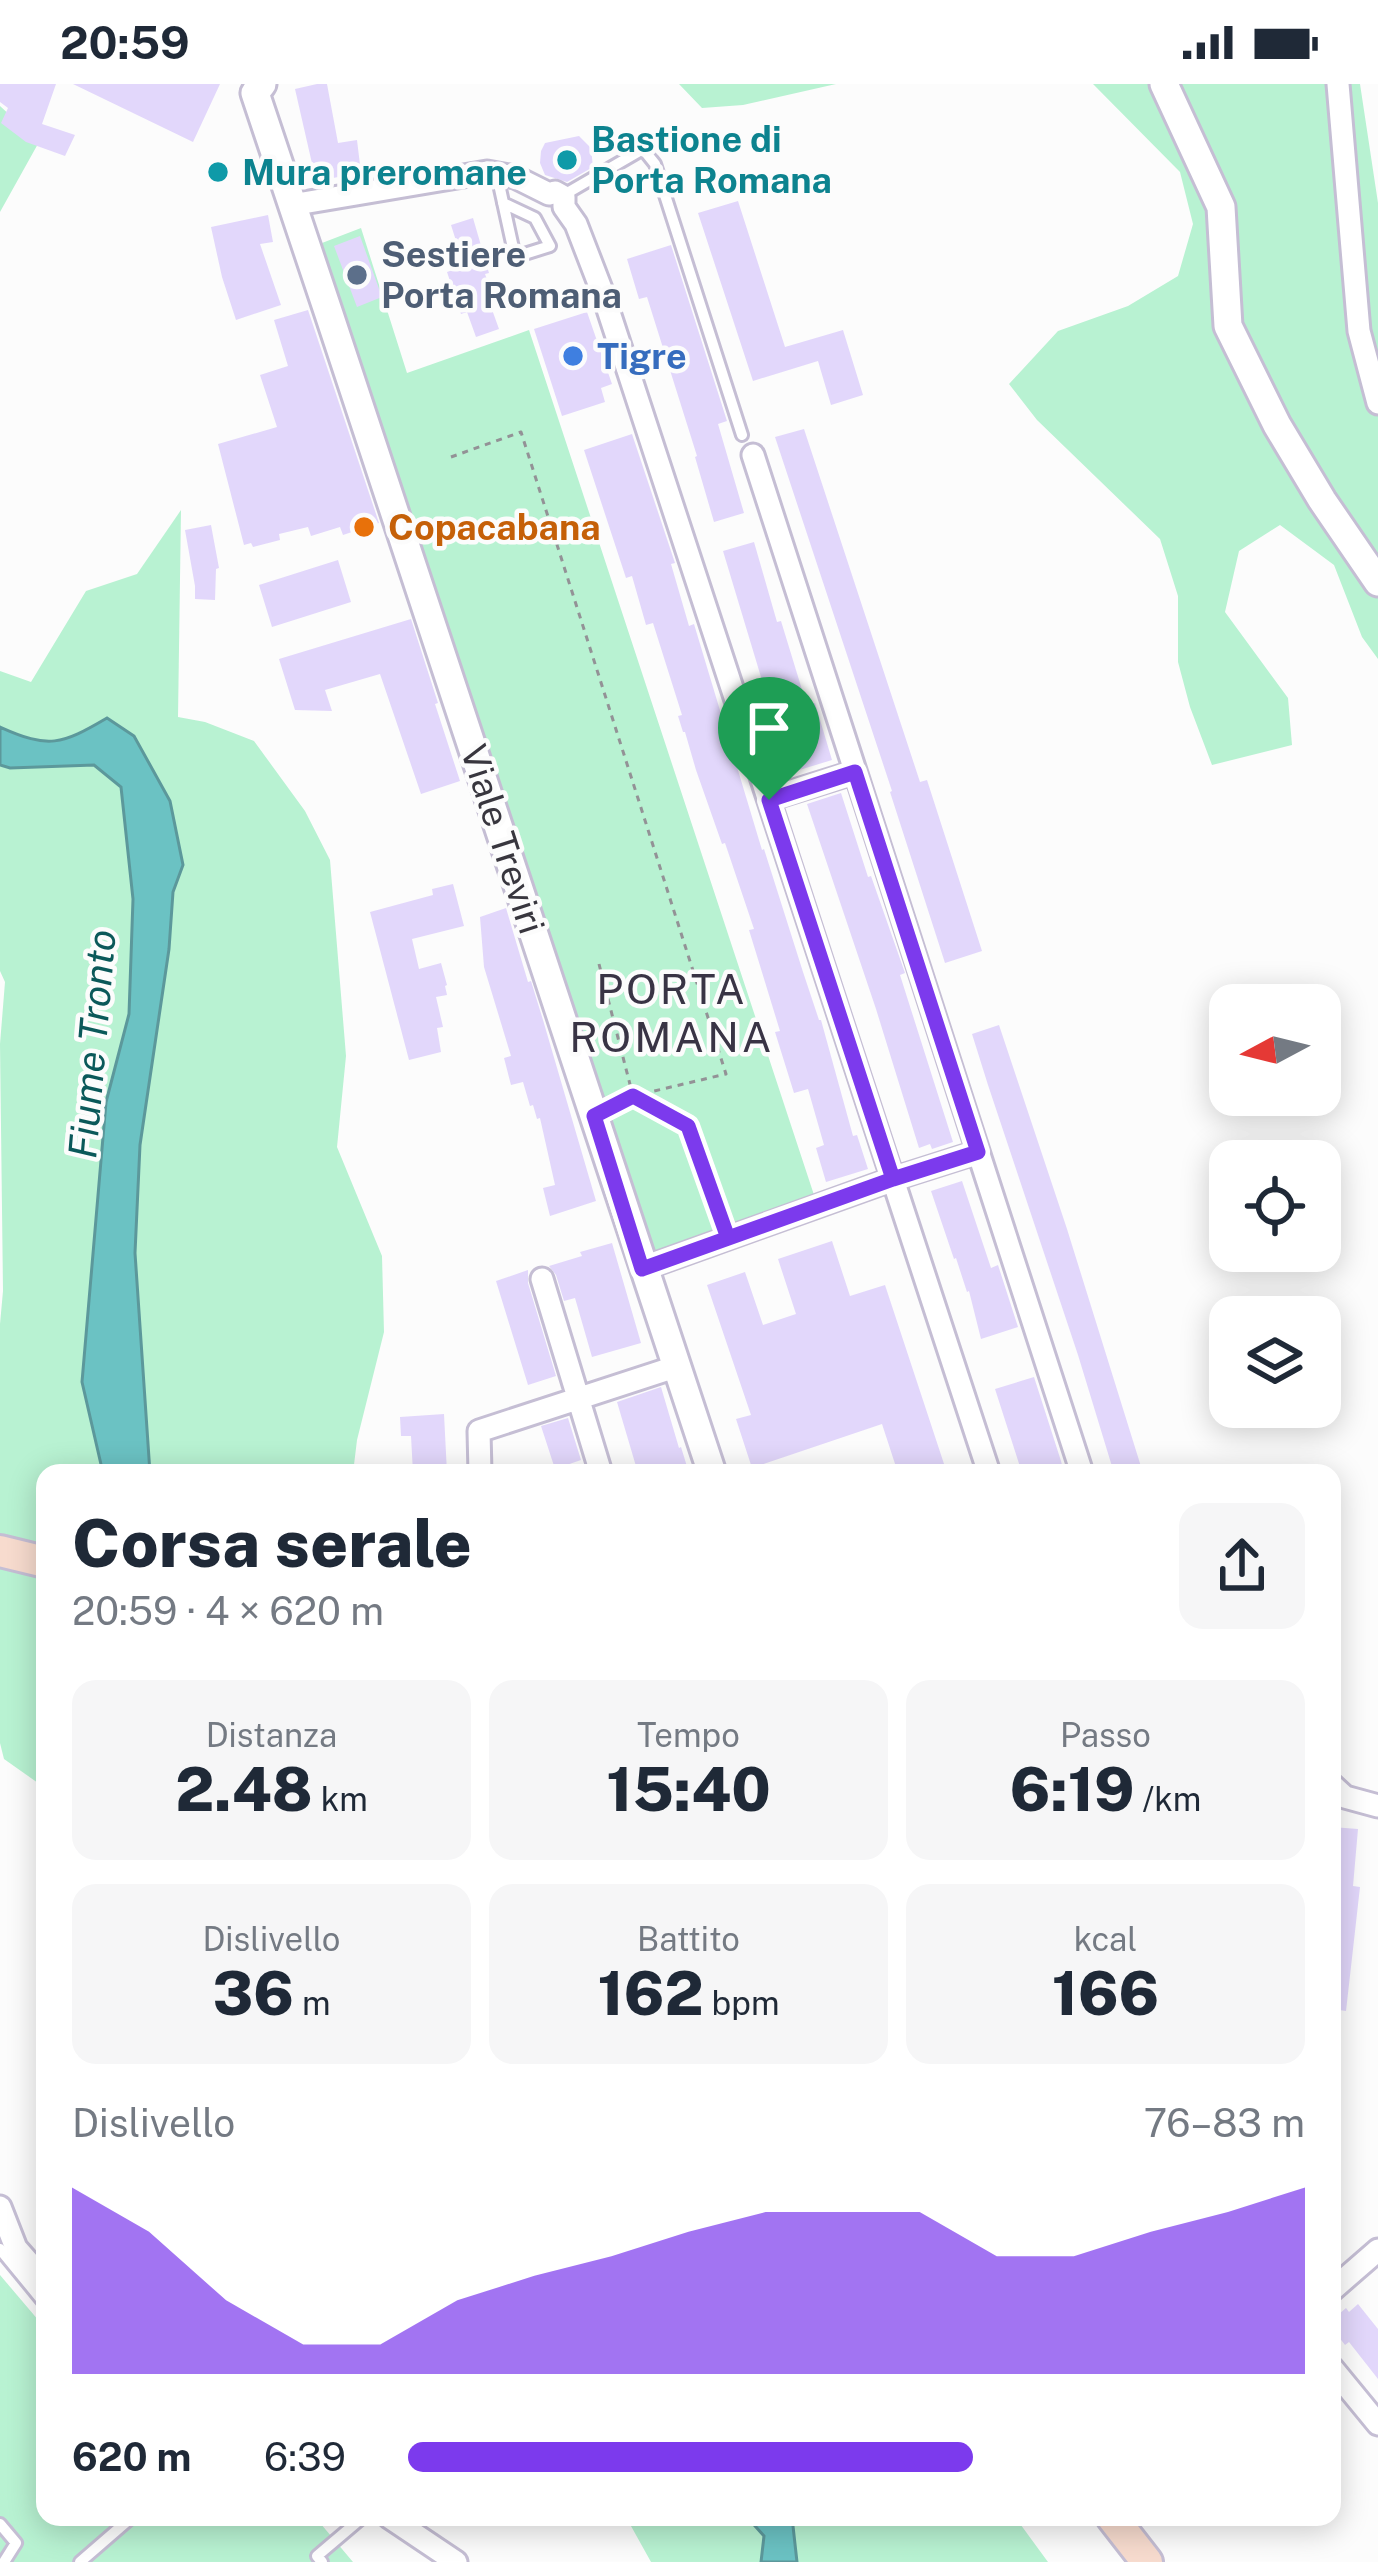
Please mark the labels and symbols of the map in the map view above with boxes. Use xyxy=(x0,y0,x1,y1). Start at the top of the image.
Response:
place label: Bastione di Porta Romana xyxy=(591,118,832,201)
marker: Bastione di Porta Romana xyxy=(554,147,580,173)
place label: Mura preromane xyxy=(242,151,527,193)
marker: Mura preromane xyxy=(205,159,231,185)
place label: Sestiere Porta Romana xyxy=(381,233,622,316)
marker: Sestiere Porta Romana xyxy=(344,262,370,288)
place label: Tigre xyxy=(597,335,687,377)
marker: Tigre xyxy=(560,343,586,369)
place label: Copacabana xyxy=(388,506,601,548)
marker: Copacabana xyxy=(351,514,377,540)
pin xyxy=(718,677,820,800)
street label: Viale Treviri xyxy=(453,739,553,939)
water label: Fiume Tronto xyxy=(59,928,125,1160)
district label: PORTA ROMANA xyxy=(569,964,775,1061)
north arrow xyxy=(1209,984,1341,1116)

